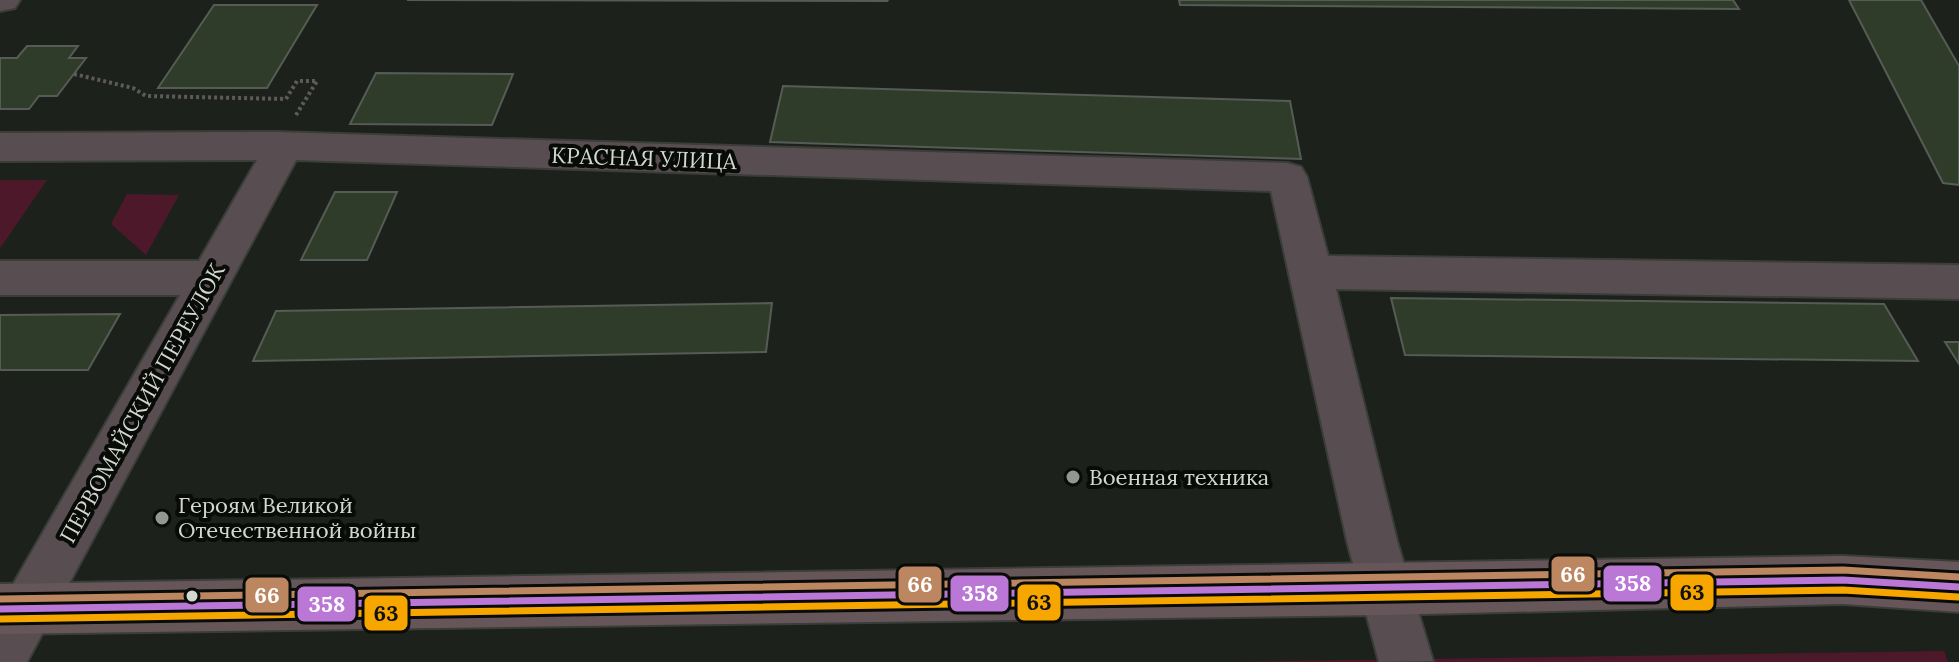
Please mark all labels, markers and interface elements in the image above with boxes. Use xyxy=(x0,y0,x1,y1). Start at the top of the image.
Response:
street label: КРАСНАЯ УЛИЦА xyxy=(551,141,738,175)
street label: ПЕРВОМАЙСКИЙ ПЕРЕУЛОК xyxy=(53,258,231,548)
place label: Военная техника xyxy=(1089,463,1269,491)
marker: Военная техника xyxy=(1064,468,1082,486)
place label: Героям Великой Отечественной войны xyxy=(178,491,416,544)
marker: Героям Великой Отечественной войны xyxy=(153,509,171,527)
line badge: 66 xyxy=(1550,555,1596,593)
text: 66 xyxy=(1560,560,1586,588)
line badge: 358 xyxy=(1602,564,1663,603)
line badge: 66 xyxy=(897,565,943,604)
text: 358 xyxy=(1615,569,1651,597)
text: 66 xyxy=(907,570,933,598)
line badge: 63 xyxy=(1669,573,1715,612)
line badge: 358 xyxy=(949,574,1010,613)
line badge: 66 xyxy=(244,576,290,614)
text: 63 xyxy=(1680,578,1704,606)
text: 358 xyxy=(962,579,998,607)
text: 66 xyxy=(254,581,280,609)
line badge: 63 xyxy=(1016,583,1062,622)
line badge: 358 xyxy=(296,585,357,623)
unlabelled marker xyxy=(184,588,200,604)
text: 63 xyxy=(1027,588,1051,616)
text: 358 xyxy=(309,590,345,618)
line badge: 63 xyxy=(363,594,409,632)
text: 63 xyxy=(374,599,398,627)

